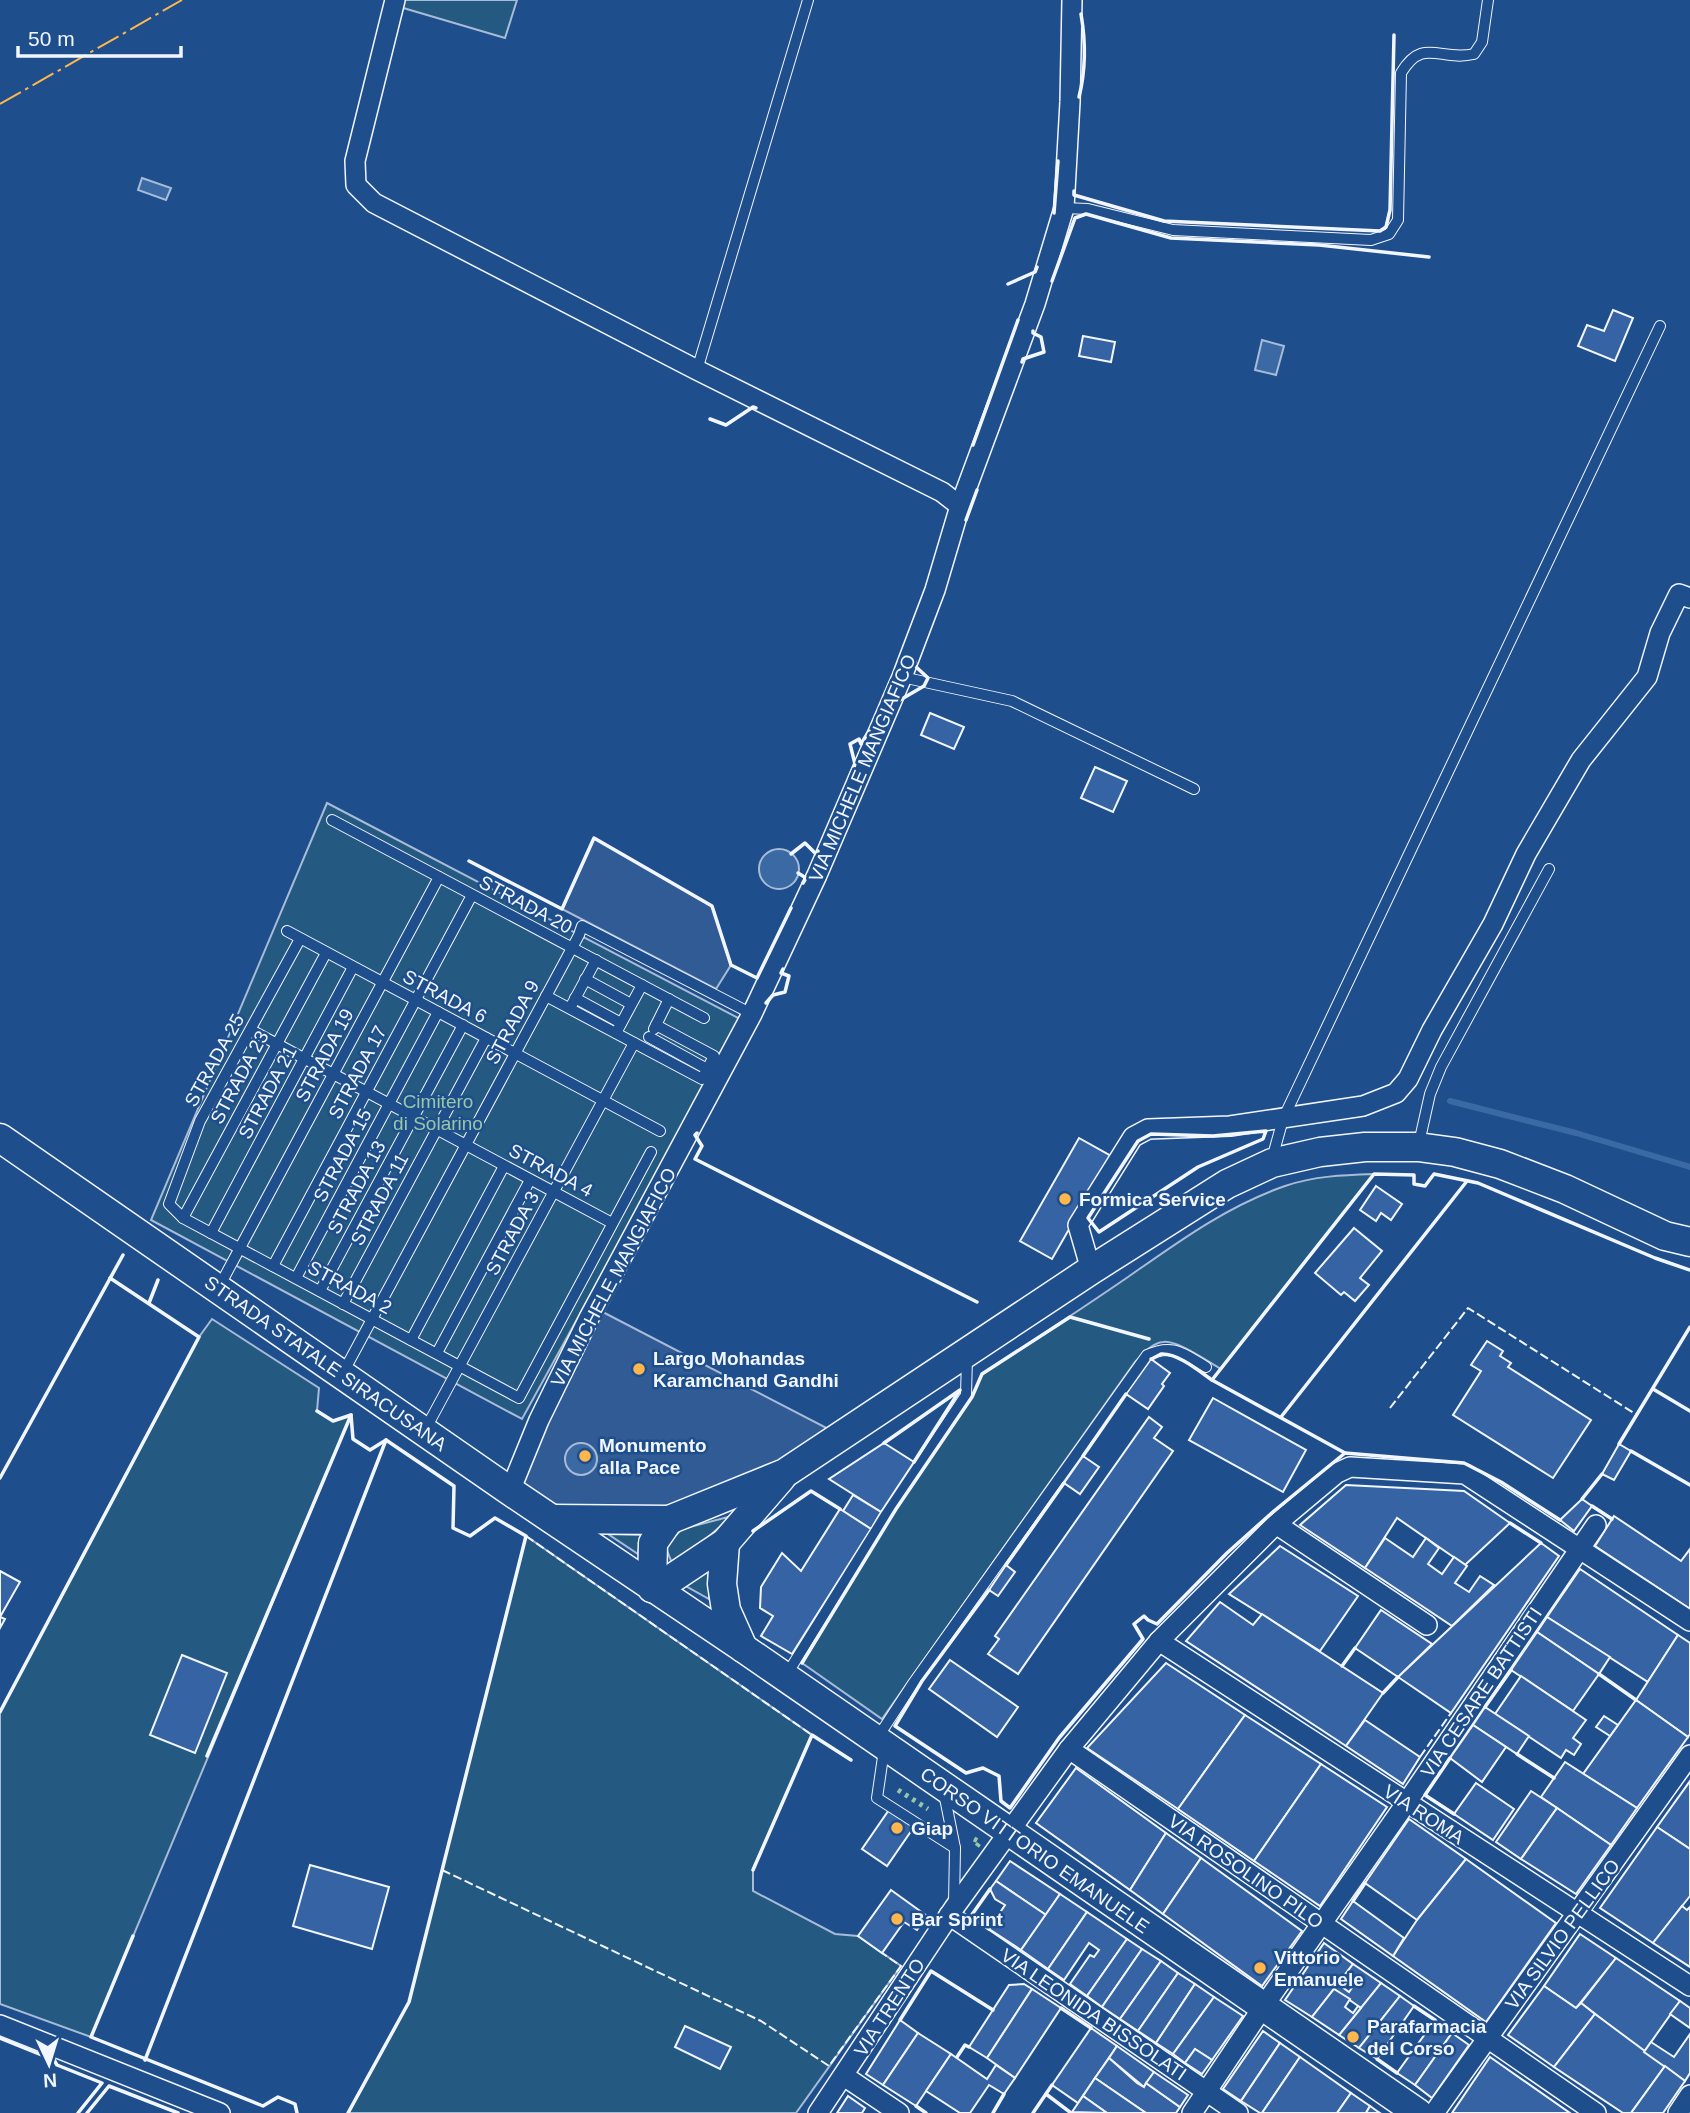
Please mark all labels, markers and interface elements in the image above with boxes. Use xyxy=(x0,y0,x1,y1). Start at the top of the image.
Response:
scale bar xyxy=(18,14,180,58)
text: 50 m xyxy=(28,27,75,50)
street label: VIA MICHELE MANGIAFICO xyxy=(805,651,920,885)
street label: STRADA 20 xyxy=(476,871,576,938)
street label: STRADA 6 xyxy=(399,966,490,1027)
street label: STRADA 9 xyxy=(482,977,543,1068)
street label: STRADA 19 xyxy=(291,1005,358,1105)
street label: STRADA 25 xyxy=(180,1010,248,1110)
street label: STRADA 17 xyxy=(324,1022,391,1122)
street label: STRADA 23 xyxy=(206,1027,273,1127)
street label: STRADA 21 xyxy=(234,1042,301,1142)
park label: Cimitero di Solarino xyxy=(393,1091,483,1134)
street label: STRADA 15 xyxy=(309,1105,376,1205)
street label: STRADA 13 xyxy=(323,1137,390,1237)
street label: STRADA 4 xyxy=(505,1140,597,1201)
street label: STRADA 11 xyxy=(346,1150,412,1249)
street label: VIA MICHELE MANGIAFICO xyxy=(547,1164,680,1390)
street label: STRADA 3 xyxy=(482,1188,543,1279)
place label: Formica Service xyxy=(1079,1189,1226,1210)
marker: Formica Service xyxy=(1057,1191,1073,1207)
street label: STRADA 2 xyxy=(304,1257,395,1318)
street label: STRADA STATALE SIRACUSANA xyxy=(201,1272,451,1455)
place label: Largo Mohandas Karamchand Gandhi xyxy=(653,1348,839,1391)
marker: Largo Mohandas Karamchand Gandhi xyxy=(631,1361,647,1377)
place label: Monumento alla Pace xyxy=(599,1435,707,1478)
marker: Monumento alla Pace xyxy=(577,1448,593,1464)
street label: VIA CESARE BATTISTI xyxy=(1417,1603,1546,1781)
street label: CORSO VITTORIO EMANUELE xyxy=(916,1763,1153,1938)
street label: VIA ROMA xyxy=(1379,1781,1468,1848)
street label: VIA ROSOLINO PILO xyxy=(1164,1810,1327,1933)
place label: Giap xyxy=(911,1818,953,1839)
marker: Giap xyxy=(889,1820,905,1836)
street label: VIA SILVIO PELLICO xyxy=(1501,1855,1624,2013)
place label: Bar Sprint xyxy=(911,1909,1004,1930)
marker: Bar Sprint xyxy=(889,1911,905,1927)
street label: VIA LEONIDA BISSOLATI xyxy=(997,1944,1190,2084)
place label: Vittorio Emanuele xyxy=(1274,1947,1364,1990)
street label: VIA TRENTO xyxy=(850,1954,929,2060)
marker: Vittorio Emanuele xyxy=(1252,1960,1268,1976)
place label: Parafarmacia del Corso xyxy=(1367,2016,1487,2059)
north arrow xyxy=(14,2029,84,2099)
marker: Parafarmacia del Corso xyxy=(1345,2029,1361,2045)
text: N xyxy=(43,2070,58,2091)

